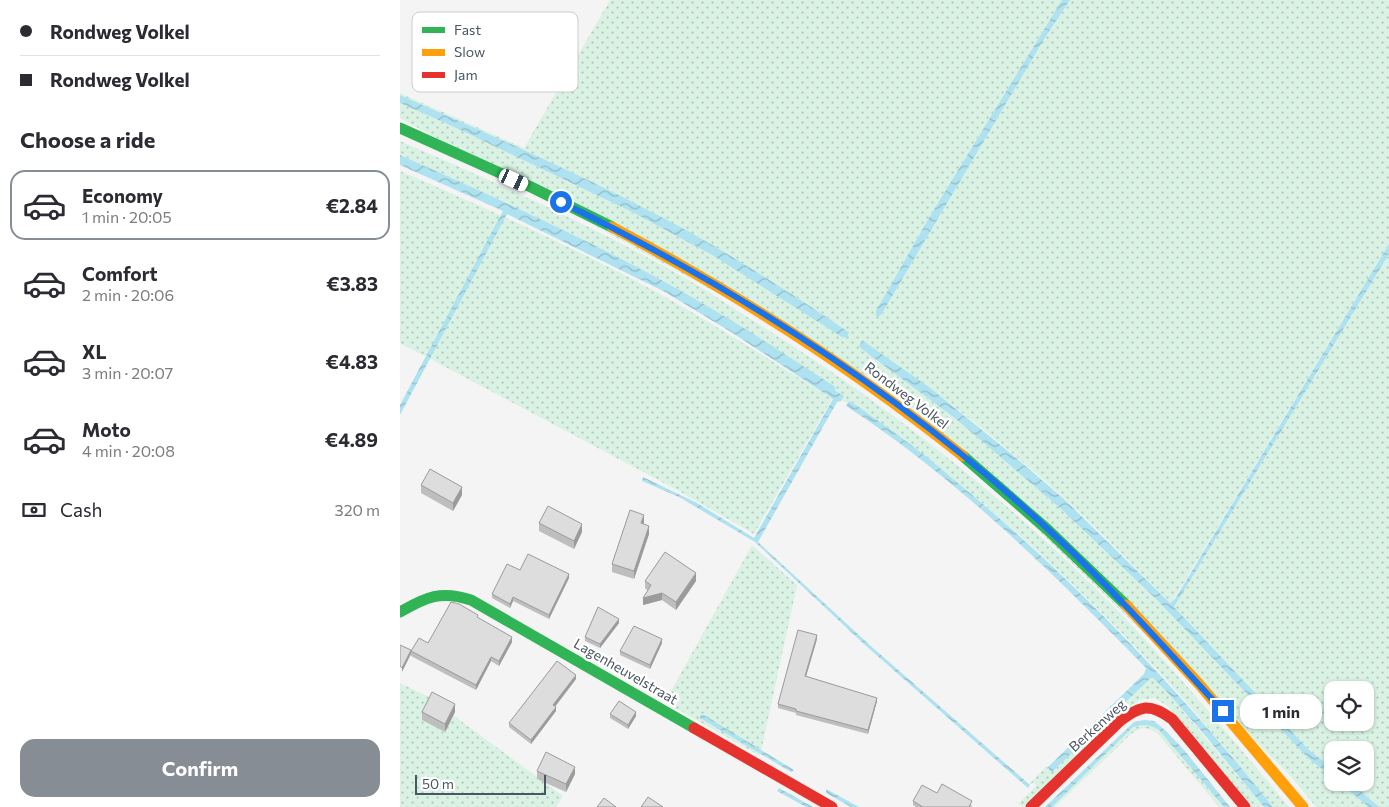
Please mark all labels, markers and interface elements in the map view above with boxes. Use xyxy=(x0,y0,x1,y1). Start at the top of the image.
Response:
legend xyxy=(412,12,578,92)
text: Rondweg Volkel xyxy=(50,20,190,43)
text: Fast xyxy=(454,21,481,38)
text: Slow xyxy=(454,43,485,60)
text: Jam xyxy=(454,66,478,83)
text: Rondweg Volkel xyxy=(50,68,190,91)
text: Choose a ride xyxy=(20,126,155,153)
car xyxy=(497,167,530,193)
icon: car xyxy=(22,183,67,228)
text: Economy xyxy=(82,184,163,207)
route start xyxy=(550,191,572,213)
text: €2.84 xyxy=(326,194,378,217)
text: 1 min · 20:05 xyxy=(82,207,172,226)
icon: car xyxy=(22,261,67,306)
text: Comfort xyxy=(82,262,158,285)
text: €3.83 xyxy=(326,272,378,295)
text: 2 min · 20:06 xyxy=(82,285,174,304)
icon: car xyxy=(22,339,67,384)
text: XL xyxy=(82,340,107,363)
text: €4.83 xyxy=(326,350,378,373)
street label: Rondweg Volkel xyxy=(862,358,952,432)
text: 3 min · 20:07 xyxy=(82,363,173,382)
icon: car xyxy=(22,417,67,462)
text: Moto xyxy=(82,418,131,441)
text: €4.89 xyxy=(325,428,378,451)
text: 4 min · 20:08 xyxy=(82,441,175,460)
icon: cash xyxy=(20,496,48,524)
text: Cash xyxy=(60,498,102,521)
text: 320 m xyxy=(335,500,380,519)
street label: Lagenheuvelstraat xyxy=(571,634,681,708)
map controls xyxy=(1324,681,1374,791)
button: locate xyxy=(1324,681,1374,731)
callout: 1 min xyxy=(1240,694,1323,728)
street label: Berkenweg xyxy=(1065,695,1129,755)
route end xyxy=(1212,700,1234,722)
text: 1 min xyxy=(1262,702,1300,721)
button: Confirm xyxy=(20,739,380,797)
button: layers xyxy=(1324,741,1374,791)
scale bar xyxy=(415,772,546,795)
text: 50 m xyxy=(422,775,454,792)

